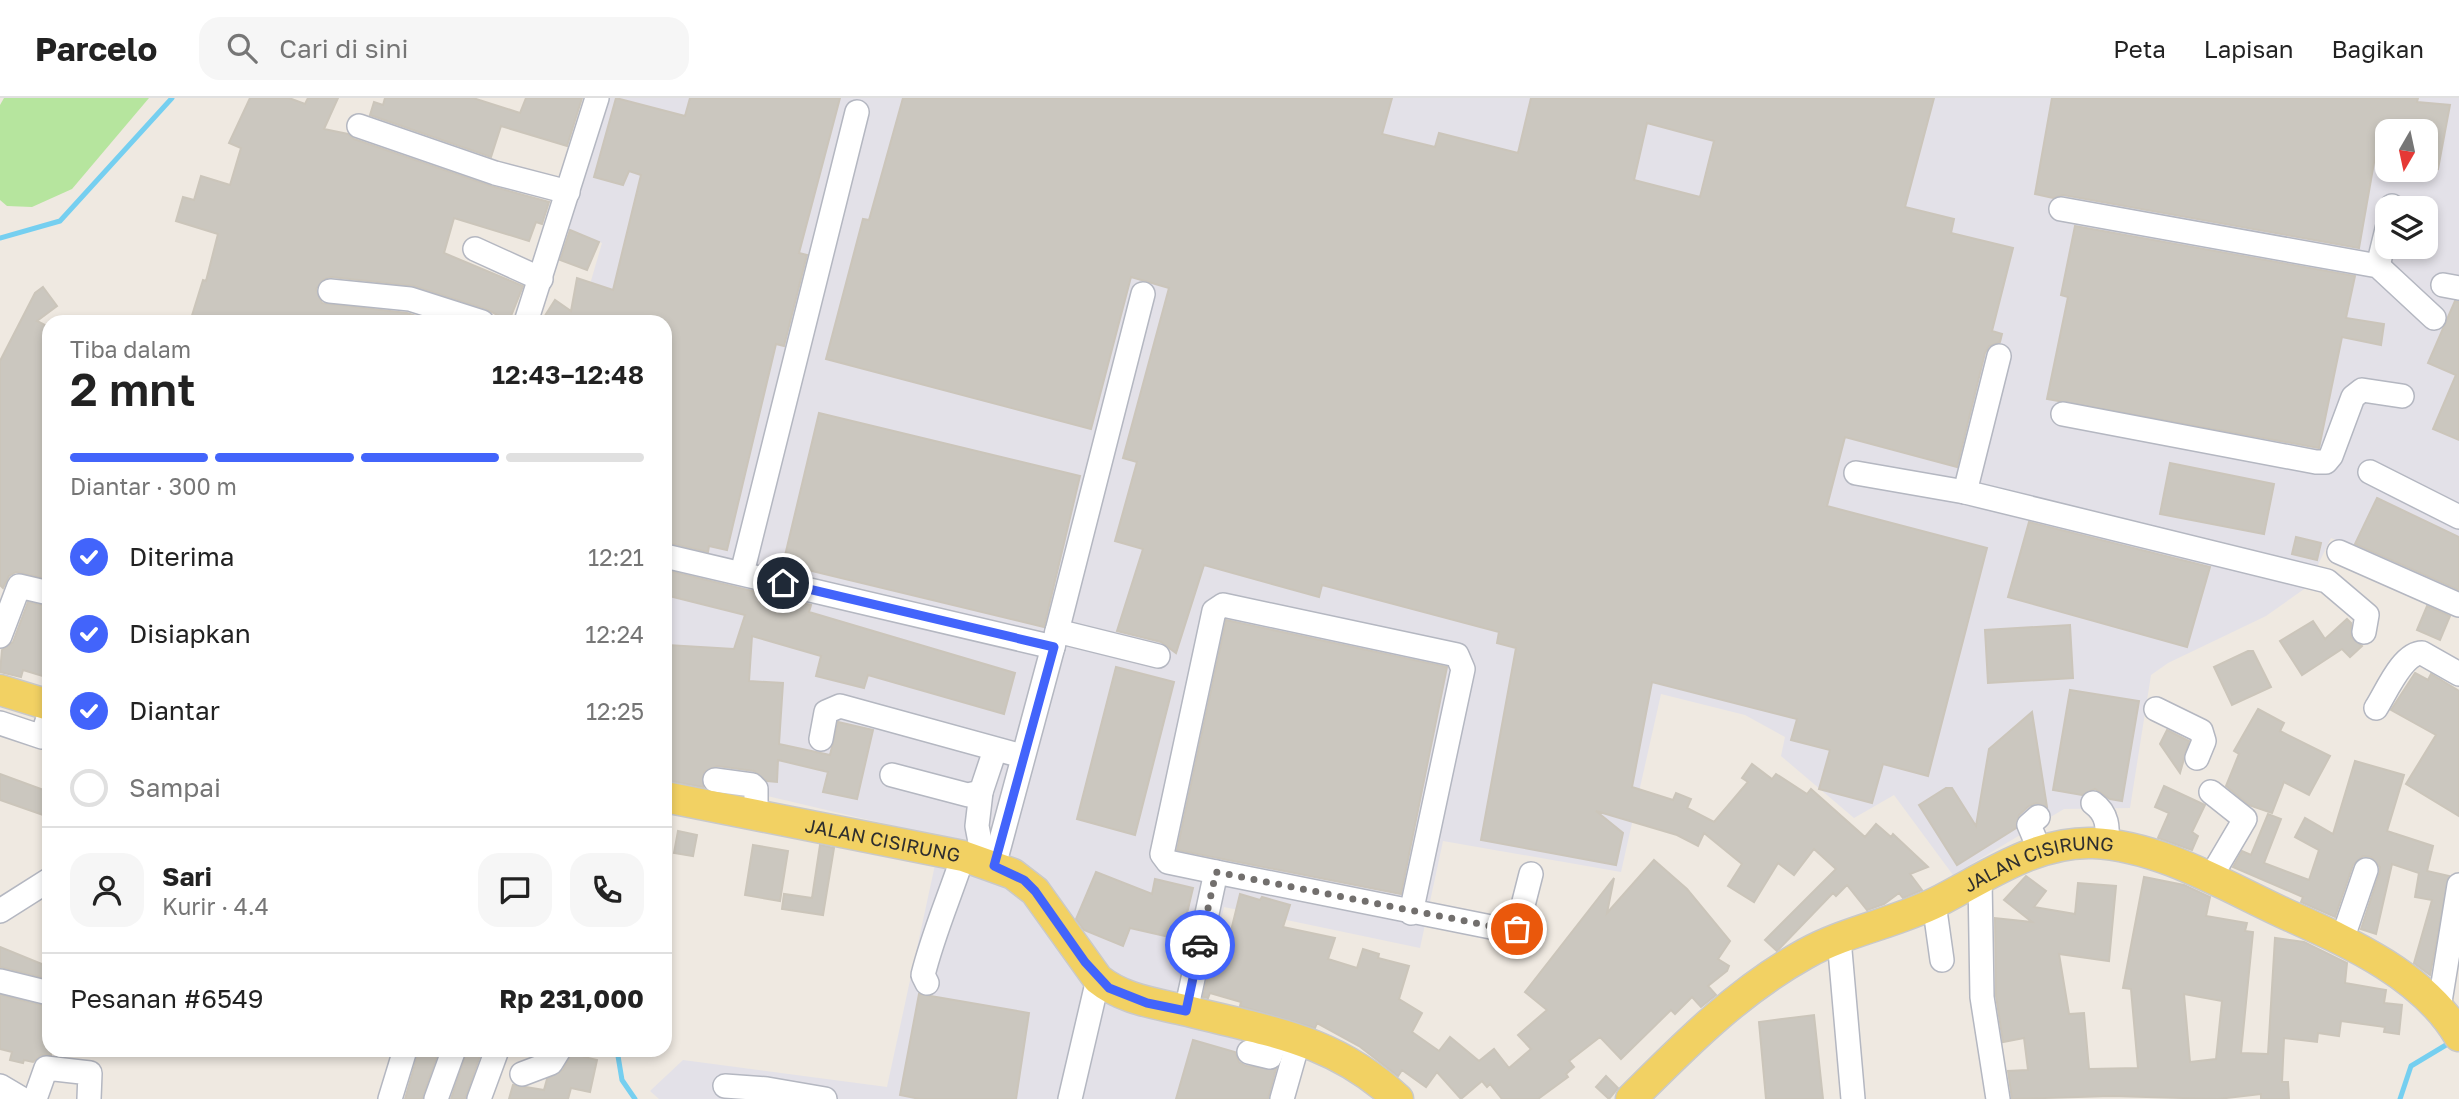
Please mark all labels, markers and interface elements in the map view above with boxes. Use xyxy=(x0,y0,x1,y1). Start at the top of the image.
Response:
search box xyxy=(199,17,689,80)
text: Parcelo xyxy=(35,29,157,68)
icon: search xyxy=(223,29,261,67)
text: Cari di sini xyxy=(279,33,408,64)
text: Peta xyxy=(2113,34,2166,63)
text: Lapisan xyxy=(2204,34,2294,63)
text: Bagikan xyxy=(2332,34,2424,63)
north arrow xyxy=(2375,119,2438,182)
map controls xyxy=(2375,119,2438,259)
button: layers xyxy=(2375,196,2438,259)
text: Tiba dalam xyxy=(70,335,191,363)
text: 12:43–12:48 xyxy=(492,359,644,390)
text: 2 mnt xyxy=(70,361,196,416)
text: Diantar · 300 m xyxy=(70,472,237,500)
icon: check xyxy=(70,538,108,576)
text: Diterima xyxy=(129,541,234,572)
text: 12:21 xyxy=(588,543,644,571)
pin xyxy=(753,553,813,613)
icon: home xyxy=(764,564,802,602)
icon: check xyxy=(70,615,108,653)
text: Disiapkan xyxy=(129,618,251,649)
text: 12:24 xyxy=(585,620,644,648)
icon: check xyxy=(70,692,108,730)
text: Diantar xyxy=(129,695,220,726)
text: 12:25 xyxy=(586,697,644,725)
text: Sampai xyxy=(129,772,221,803)
street label: JALAN CISIRUNG xyxy=(803,813,962,866)
street label: JALAN CISIRUNG xyxy=(1959,831,2115,897)
button: person xyxy=(70,853,144,927)
button: chat xyxy=(478,853,552,927)
button: phone xyxy=(570,853,644,927)
text: Sari xyxy=(162,861,212,892)
text: Kurir · 4.4 xyxy=(162,892,269,920)
pin xyxy=(1487,899,1547,959)
courier xyxy=(1165,910,1235,980)
icon: bag xyxy=(1498,910,1536,948)
icon: car xyxy=(1181,926,1219,964)
text: Pesanan #6549 xyxy=(70,983,264,1014)
text: Rp 231,000 xyxy=(499,983,644,1014)

